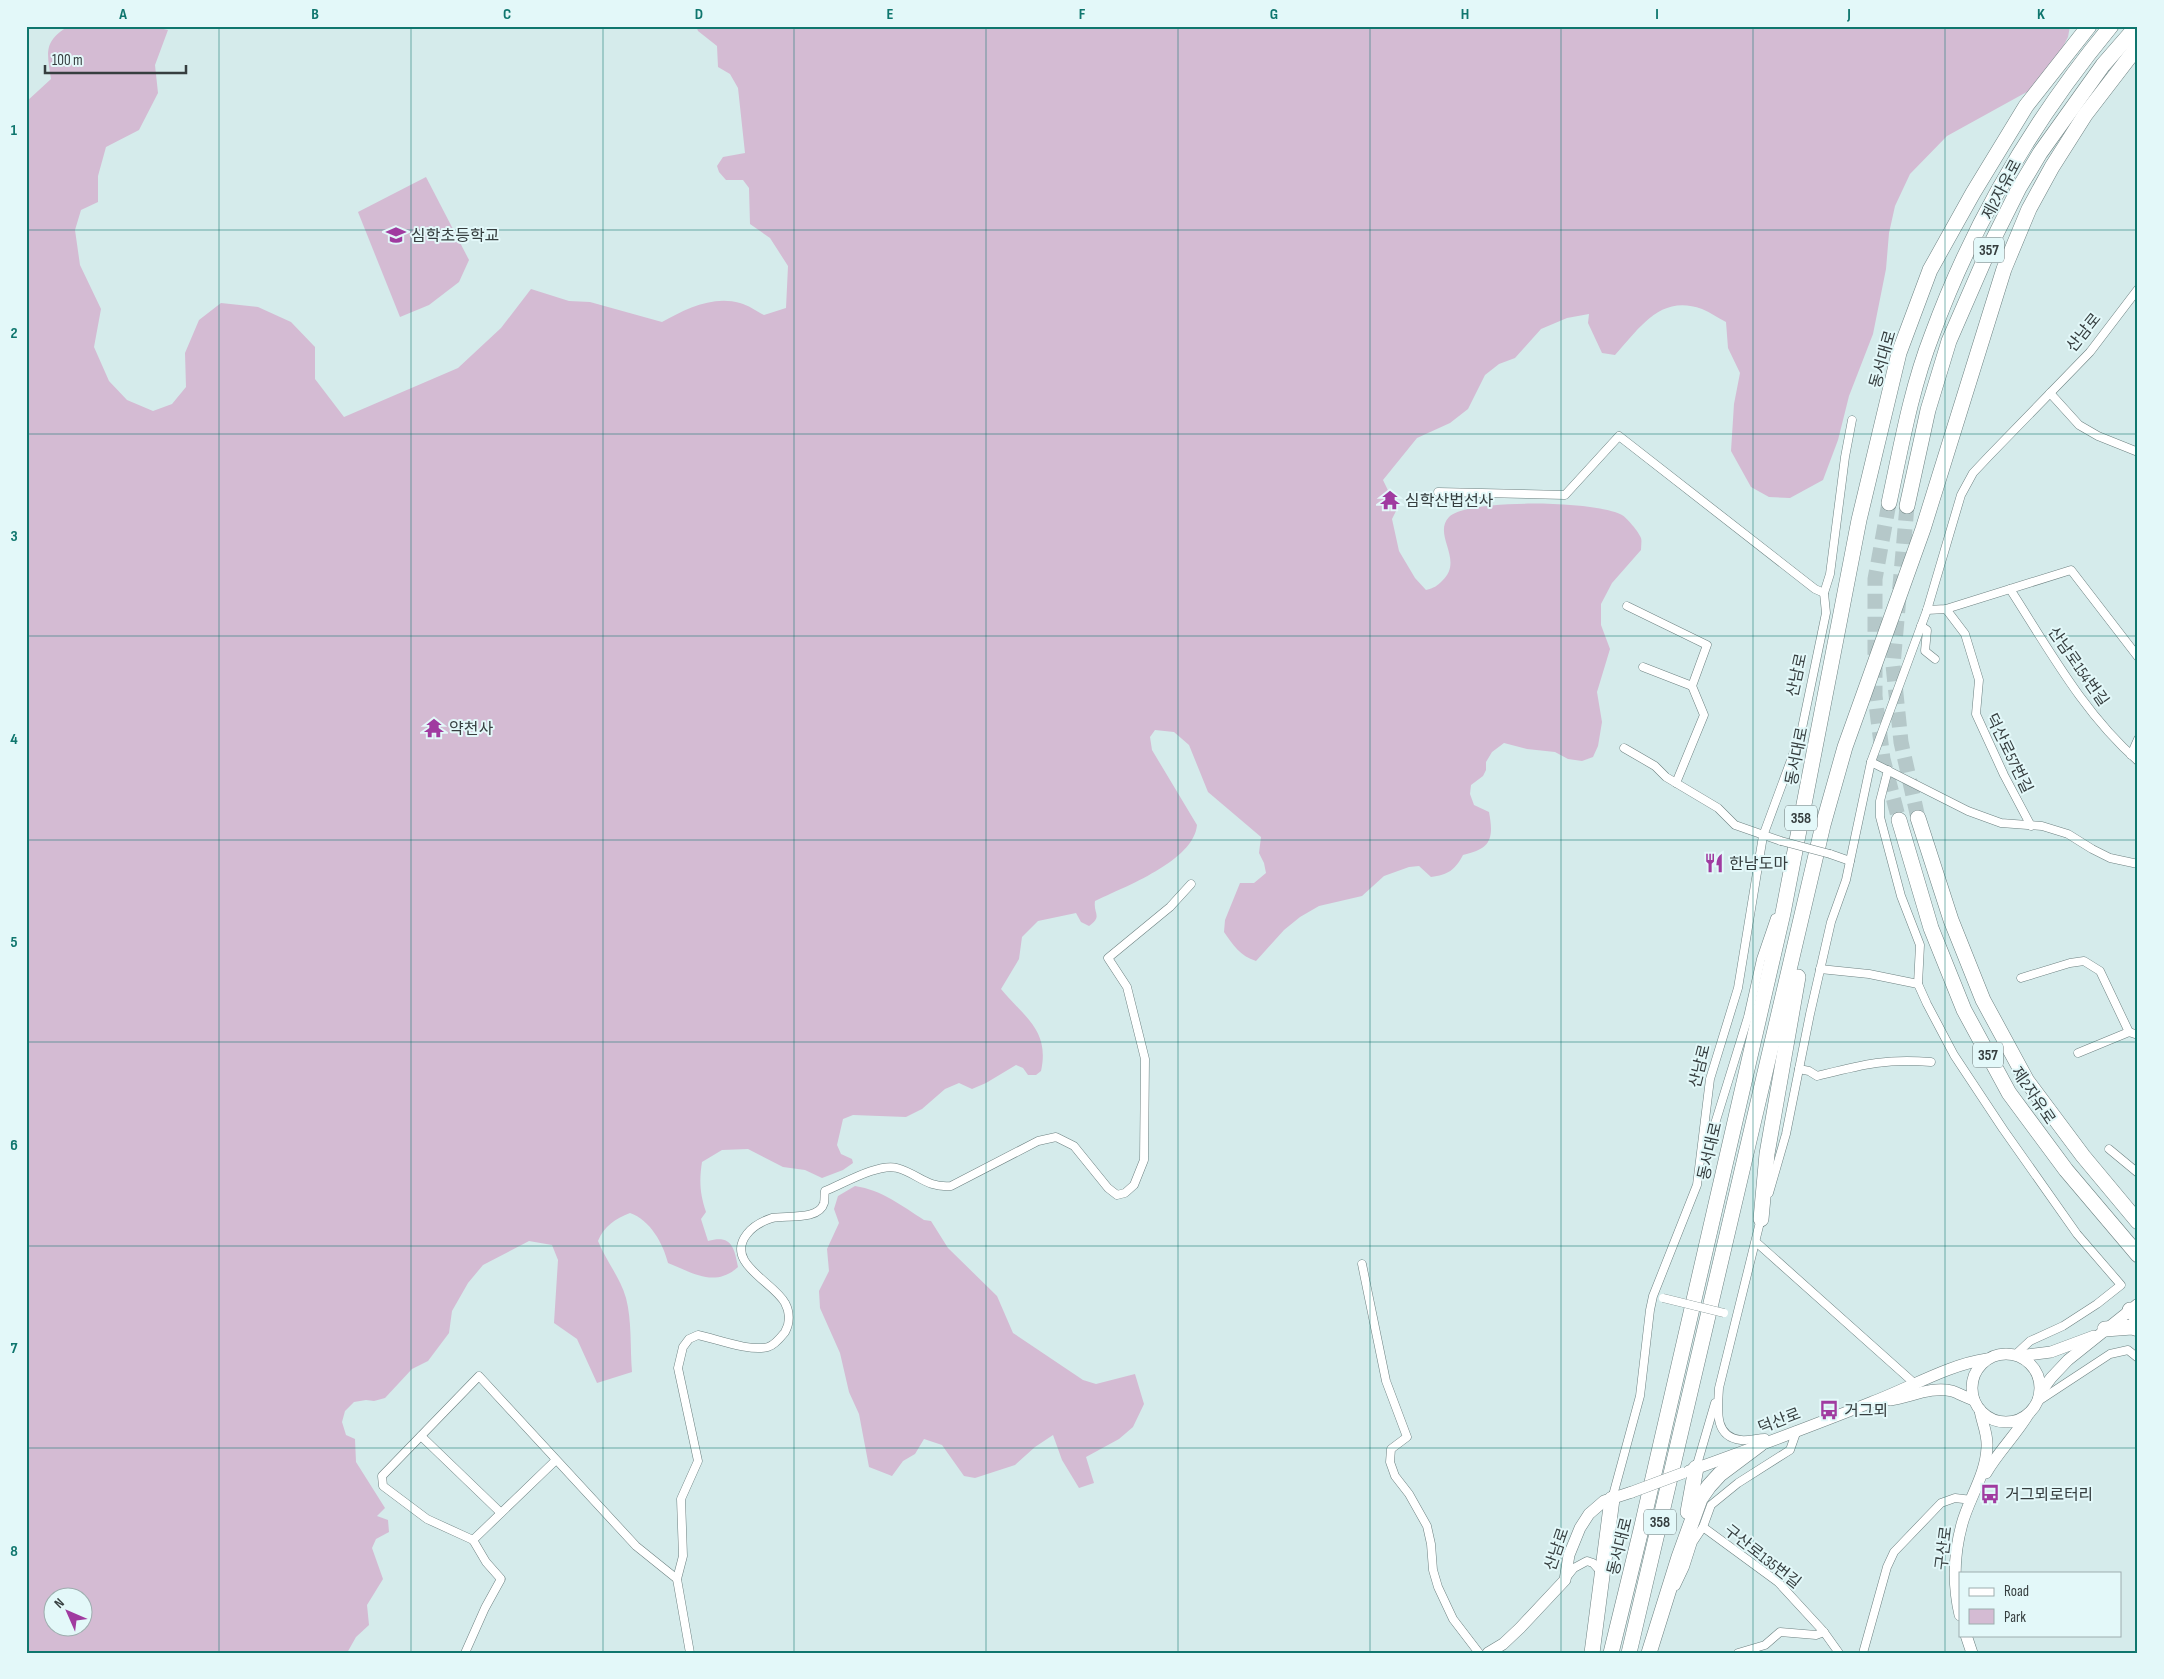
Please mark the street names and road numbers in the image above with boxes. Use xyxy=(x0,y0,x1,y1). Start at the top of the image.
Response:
street label: 제2자유로 xyxy=(1979,156,2026,223)
road number: 357 xyxy=(1974,238,2004,262)
street label: 산남로 xyxy=(2063,310,2106,356)
street label: 동서대로 xyxy=(1866,328,1901,390)
street label: 산남로154번길 xyxy=(2044,624,2112,710)
street label: 산남로 xyxy=(1784,651,1811,699)
street label: 덕산로57번길 xyxy=(1981,711,2036,797)
street label: 동서대로 xyxy=(1783,725,1812,787)
road number: 358 xyxy=(1785,806,1817,830)
street label: 산남로 xyxy=(1686,1042,1715,1090)
road number: 357 xyxy=(1973,1042,2003,1068)
street label: 제2자유로 xyxy=(2007,1063,2059,1129)
street label: 동서대로 xyxy=(1695,1120,1726,1182)
street label: 덕산로 xyxy=(1756,1405,1804,1438)
road number: 358 xyxy=(1644,1510,1676,1534)
street label: 동서대로 xyxy=(1604,1515,1637,1577)
street label: 구산로135번길 xyxy=(1720,1521,1804,1593)
street label: 산남로 xyxy=(1541,1525,1574,1573)
street label: 구산로 xyxy=(1932,1525,1957,1571)

